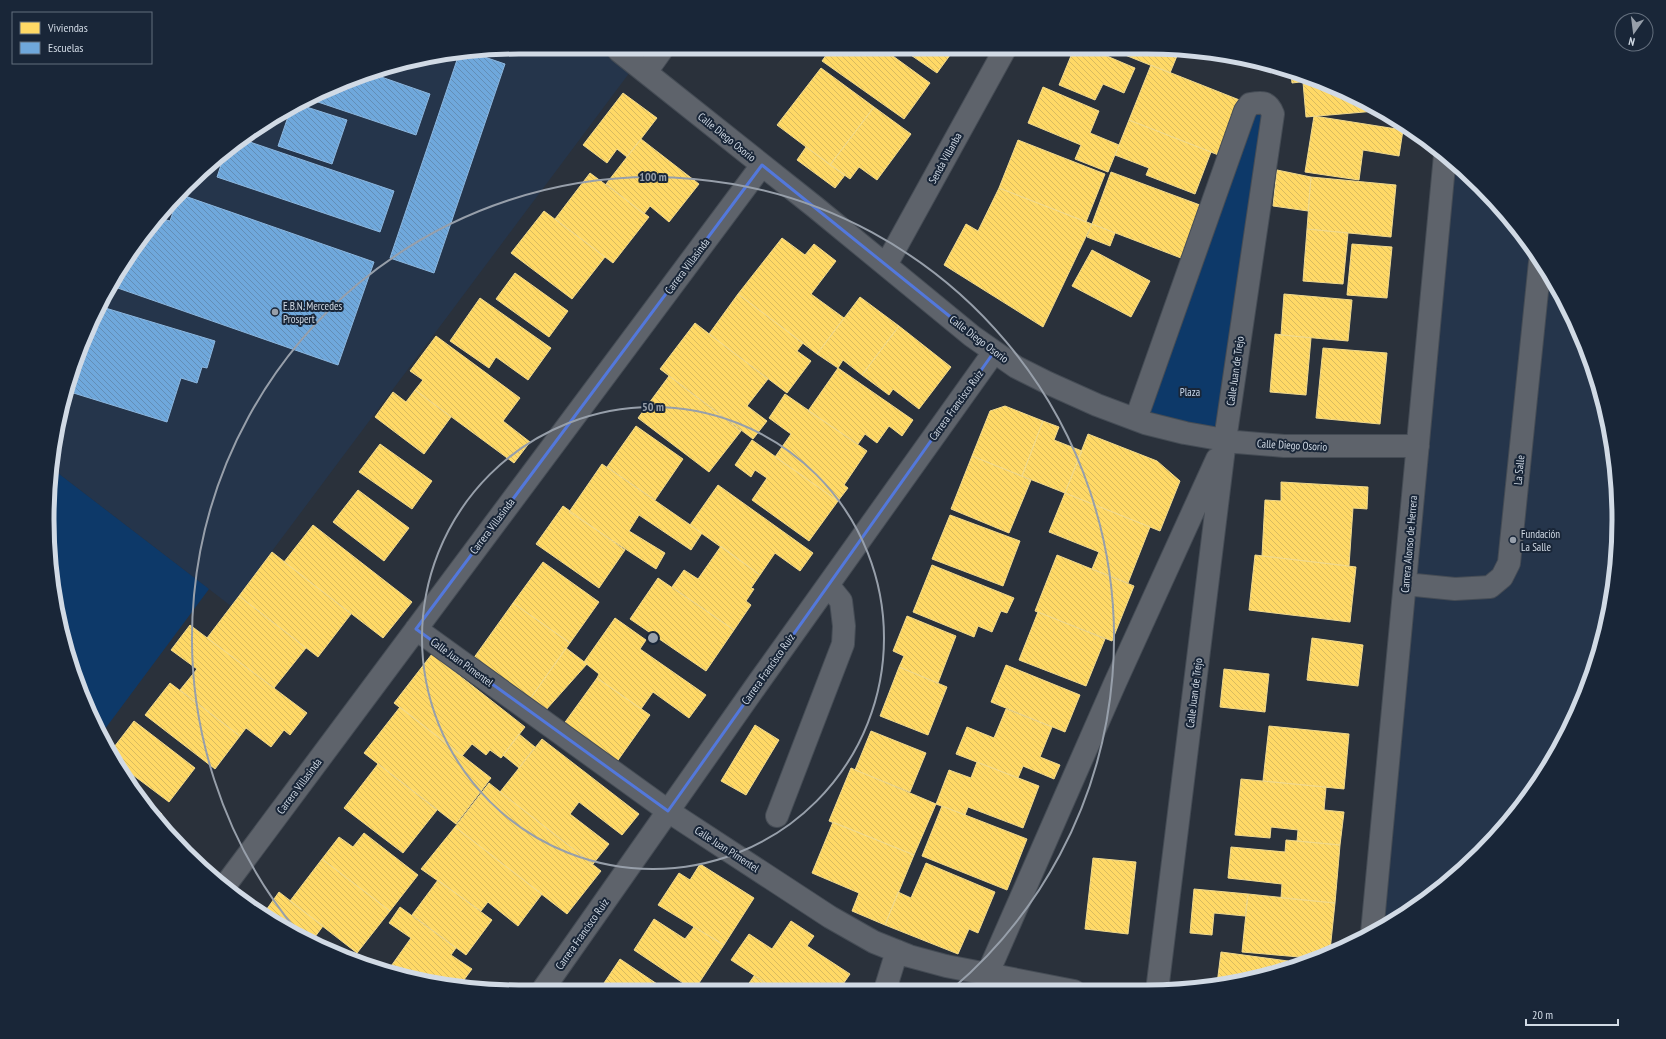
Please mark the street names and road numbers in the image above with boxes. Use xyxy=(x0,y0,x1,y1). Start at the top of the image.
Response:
street label: Calle Diego Osorio xyxy=(695,109,759,165)
street label: Senda Villanba xyxy=(925,130,965,186)
street label: Carrera Villasinda xyxy=(661,235,713,297)
street label: Calle Diego Osorio xyxy=(947,312,1012,366)
street label: Calle Juan de Trejo xyxy=(1223,335,1247,407)
street label: Carrera Francisco Ruiz xyxy=(926,367,986,443)
street label: Calle Diego Osorio xyxy=(1256,436,1328,454)
street label: La Salle xyxy=(1510,454,1528,486)
street label: Carrera Villasinda xyxy=(466,495,518,557)
street label: Carrera Alonso de Herrera xyxy=(1398,495,1420,593)
street label: Carrera Francisco Ruiz xyxy=(738,631,798,707)
street label: Calle Juan Pimentel xyxy=(428,635,496,690)
street label: Calle Juan de Trejo xyxy=(1183,657,1205,729)
street label: Carrera Villasinda xyxy=(273,755,325,817)
street label: Calle Juan Pimentel xyxy=(692,823,762,875)
street label: Carrera Francisco Ruiz xyxy=(552,896,612,972)

